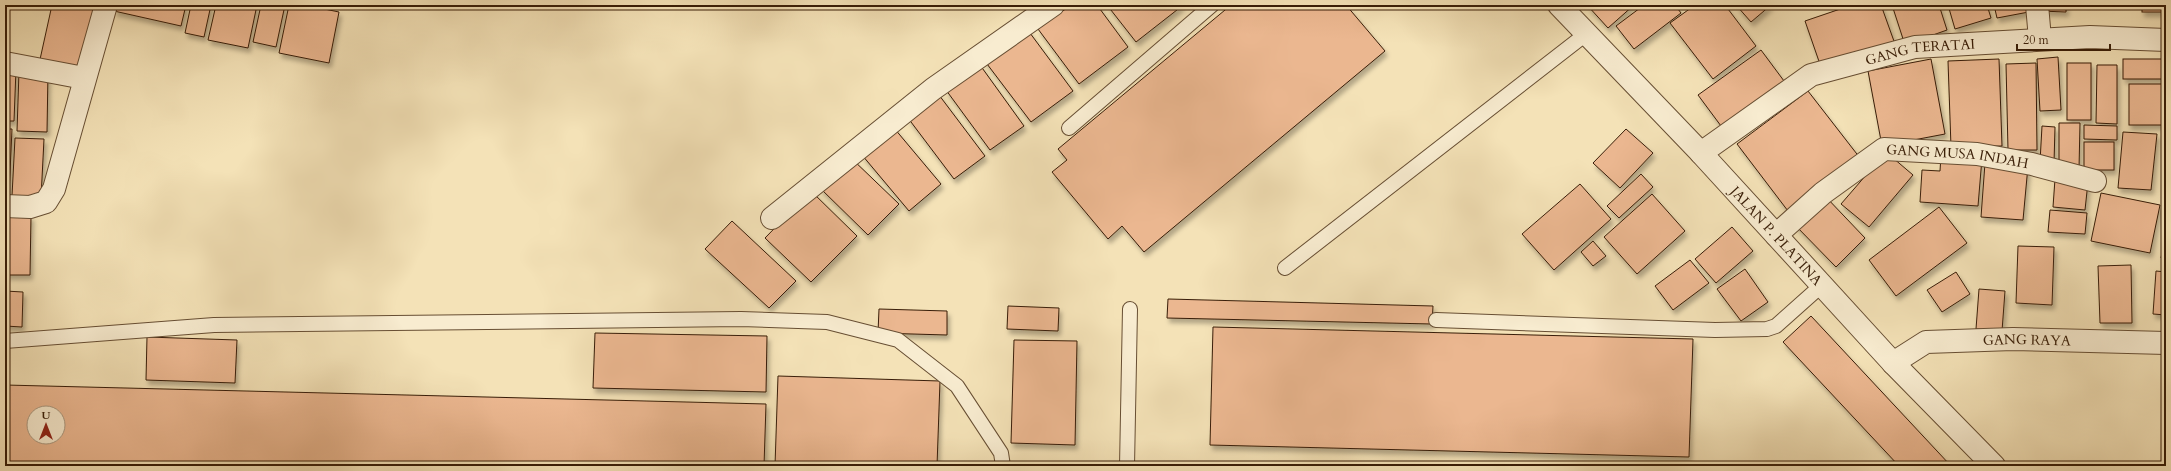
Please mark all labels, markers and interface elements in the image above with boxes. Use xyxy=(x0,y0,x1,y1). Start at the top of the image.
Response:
scale bar xyxy=(2017,26,2110,52)
text: 20 m xyxy=(2023,32,2050,48)
street label: GANG TERATAI xyxy=(1863,35,1976,70)
street label: GANG MUSA INDAH xyxy=(1886,140,2030,173)
street label: JALAN P. PLATINA xyxy=(1725,181,1826,290)
street label: GANG RAYA xyxy=(1983,330,2071,351)
north arrow xyxy=(26,405,66,445)
text: U xyxy=(42,408,51,423)

